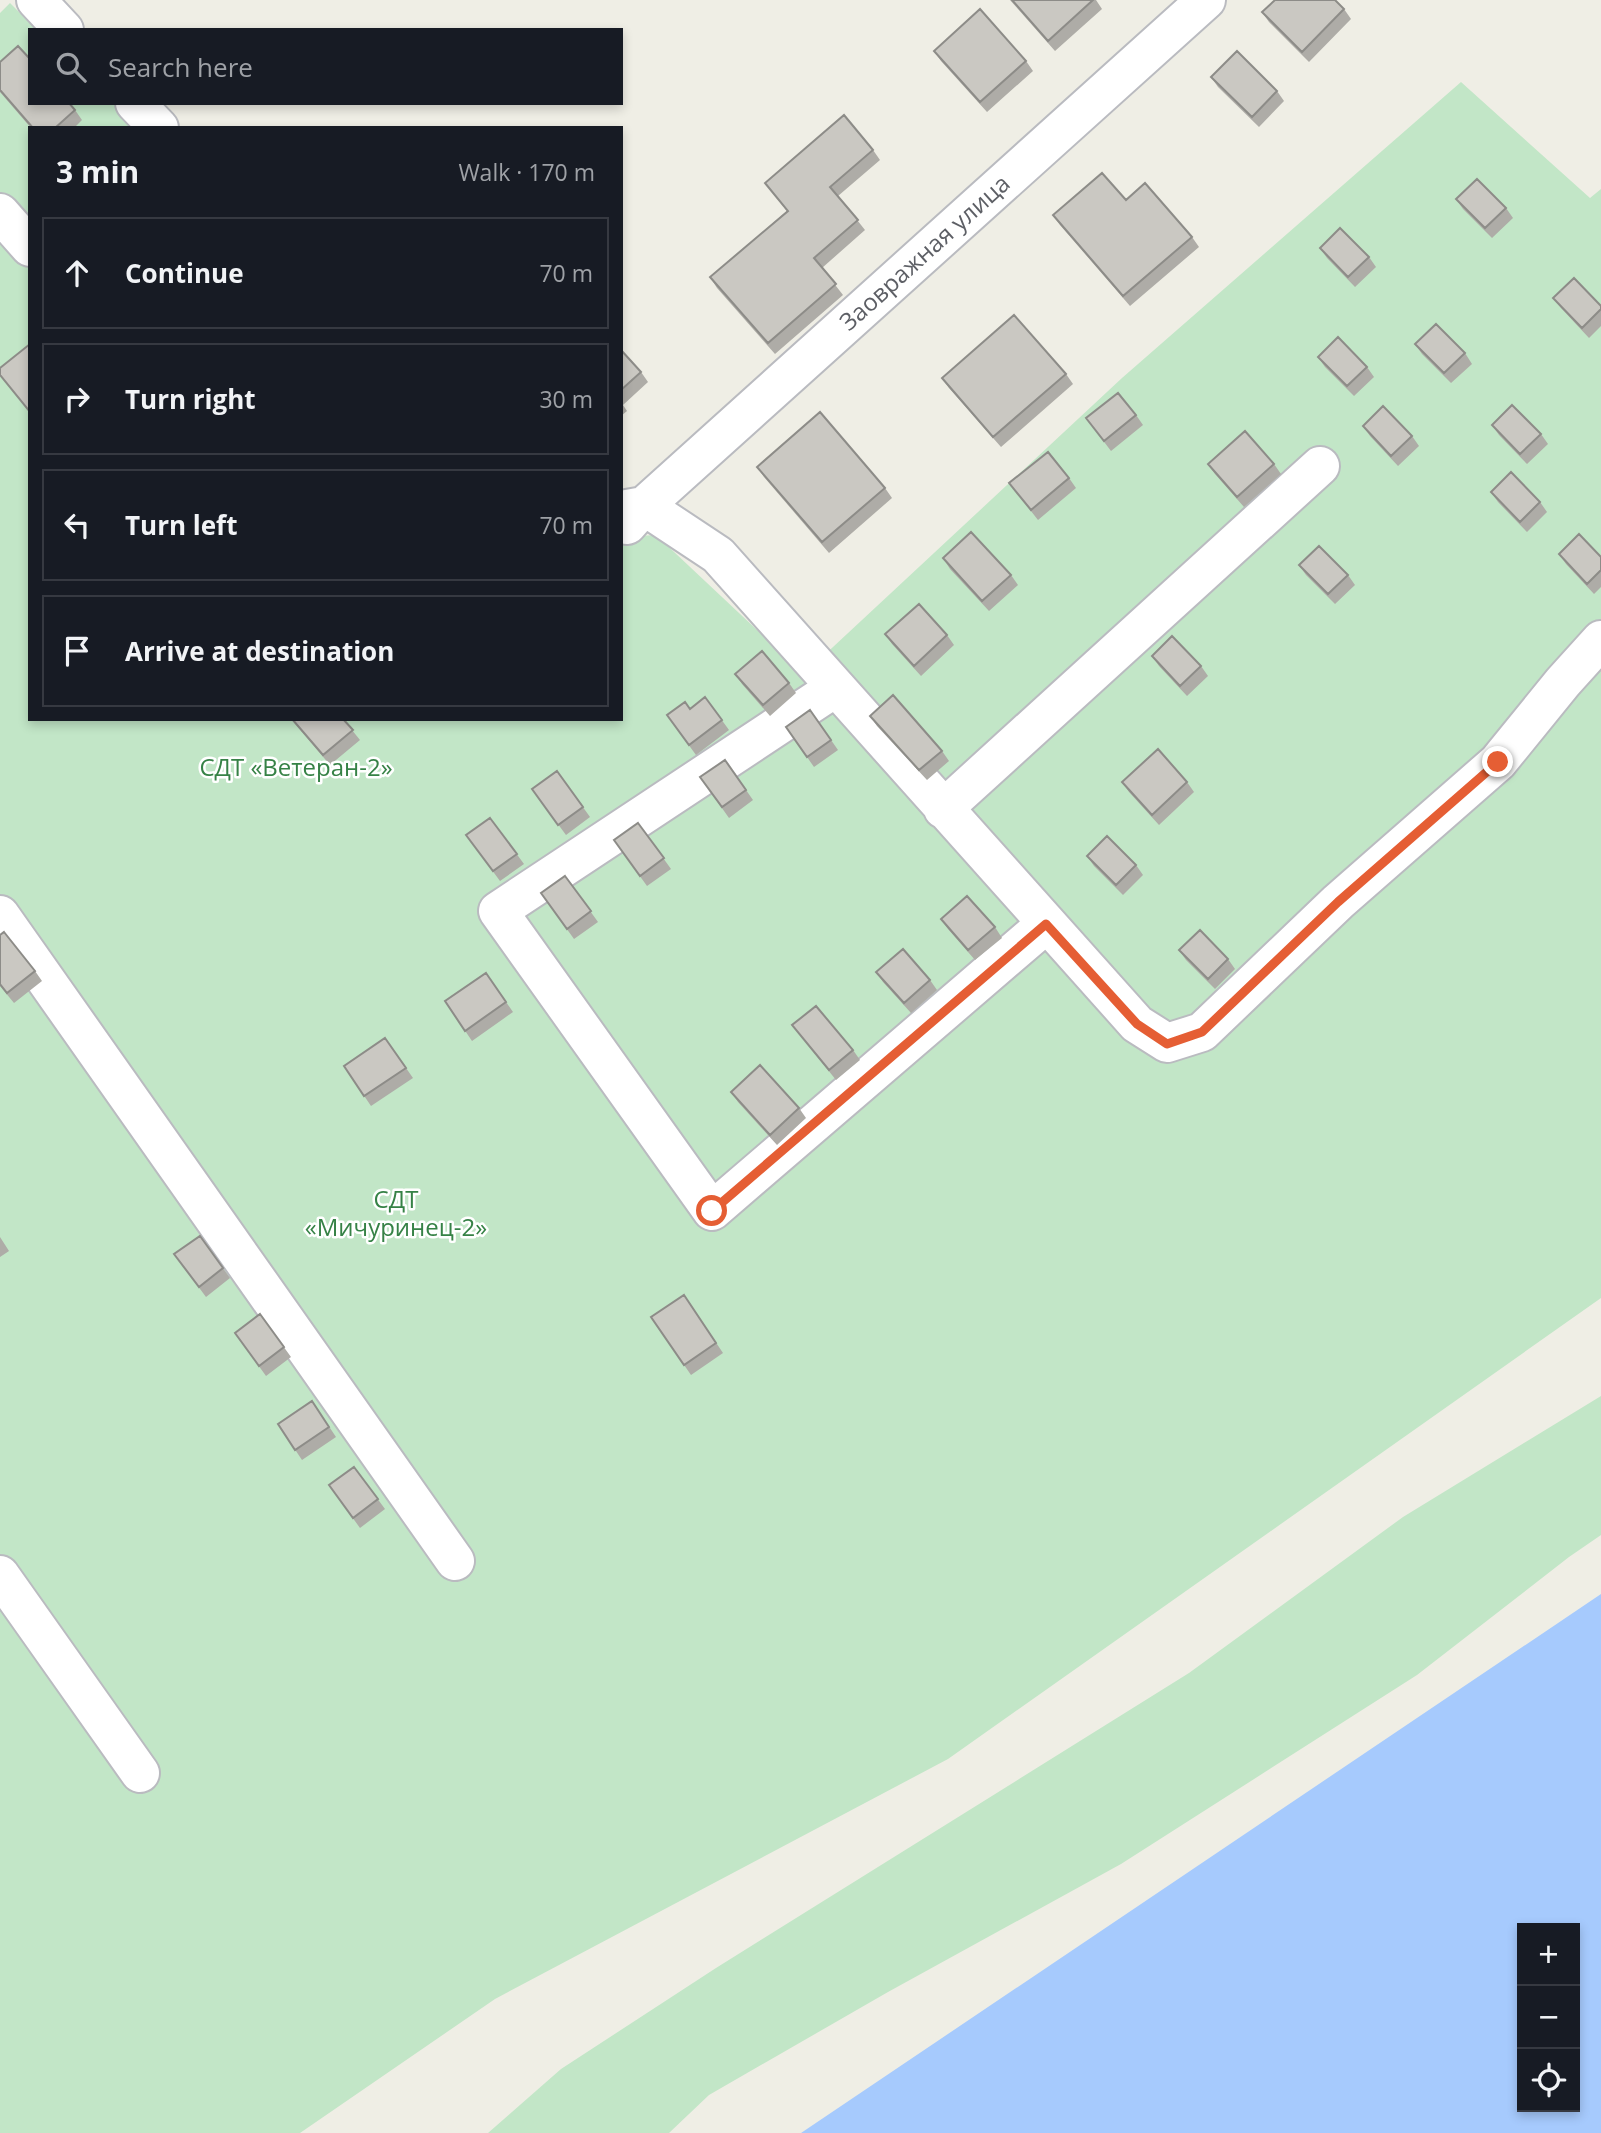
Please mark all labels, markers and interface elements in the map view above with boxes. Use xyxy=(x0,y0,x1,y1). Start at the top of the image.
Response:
search box xyxy=(28,28,623,105)
icon: search xyxy=(52,48,90,86)
text: Search here xyxy=(108,49,253,85)
text: 3 min xyxy=(56,151,139,192)
text: Walk · 170 m xyxy=(458,156,595,188)
street label: Заовражная улица xyxy=(832,166,1016,337)
icon: ahead xyxy=(58,254,96,292)
text: Continue xyxy=(125,255,244,291)
text: 70 m xyxy=(539,257,593,289)
icon: right xyxy=(58,380,96,418)
text: Turn right xyxy=(125,381,256,417)
text: 30 m xyxy=(539,383,593,415)
icon: left xyxy=(58,506,96,544)
text: Turn left xyxy=(125,507,237,543)
text: 70 m xyxy=(539,509,593,541)
icon: arrive xyxy=(58,632,96,670)
text: Arrive at destination xyxy=(125,633,394,669)
route end xyxy=(1482,746,1513,777)
park label: СДТ «Ветеран-2» xyxy=(199,750,393,783)
park label: СДТ «Мичуринец-2» xyxy=(305,1182,487,1243)
route start xyxy=(696,1195,727,1226)
map controls xyxy=(1517,1923,1580,2112)
button: + xyxy=(1517,1923,1580,1986)
button: − xyxy=(1517,1986,1580,2049)
button: locate xyxy=(1517,2049,1580,2112)

